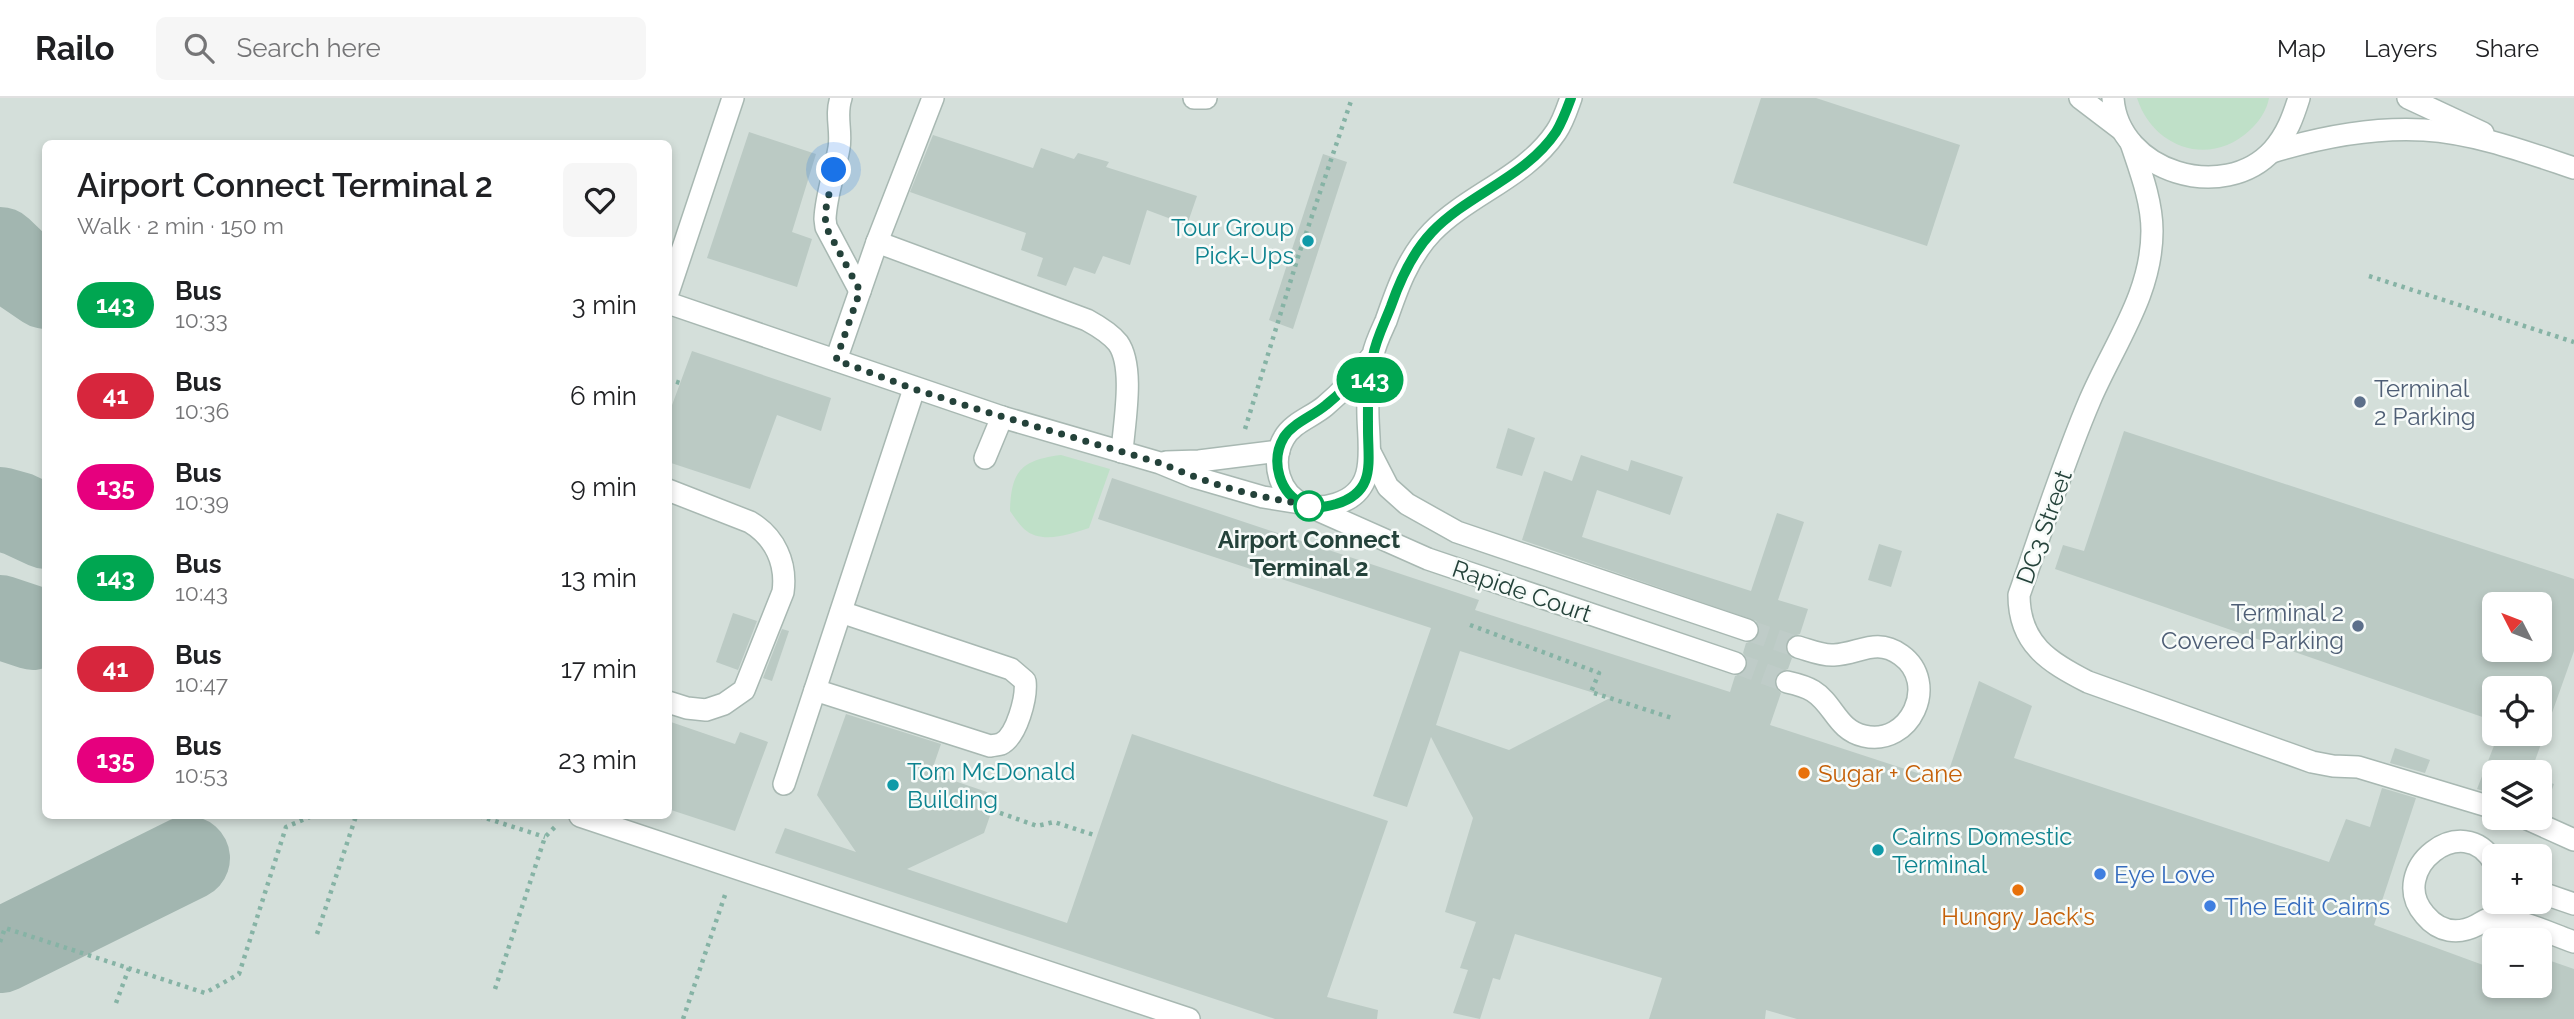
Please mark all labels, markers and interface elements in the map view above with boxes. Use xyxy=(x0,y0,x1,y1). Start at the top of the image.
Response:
search box xyxy=(156,17,646,80)
text: Railo xyxy=(35,29,114,68)
icon: search xyxy=(180,29,218,67)
text: Search here xyxy=(236,33,381,63)
text: Map xyxy=(2277,34,2326,63)
text: Layers xyxy=(2364,34,2437,63)
text: Share xyxy=(2475,34,2539,63)
your location xyxy=(816,152,851,187)
button: heart xyxy=(563,163,637,237)
text: Airport Connect Terminal 2 xyxy=(77,166,493,205)
text: Walk · 2 min · 150 m xyxy=(77,212,284,239)
place label: Tour Group Pick-Ups xyxy=(1171,213,1294,270)
marker: Tour Group Pick-Ups xyxy=(1300,233,1316,249)
text: Bus xyxy=(175,276,222,306)
text: 143 xyxy=(96,290,135,319)
text: 3 min xyxy=(572,290,637,320)
text: 10:33 xyxy=(175,306,228,333)
line badge: 143 xyxy=(1330,357,1410,403)
text: 143 xyxy=(1351,365,1389,394)
text: Bus xyxy=(175,367,222,397)
place label: Terminal 2 Parking xyxy=(2374,374,2476,431)
text: 41 xyxy=(103,381,128,410)
text: 6 min xyxy=(570,381,637,411)
marker: Terminal 2 Parking xyxy=(2352,394,2368,410)
text: 10:36 xyxy=(175,397,229,424)
text: Bus xyxy=(175,458,222,488)
street label: DC3 Street xyxy=(2010,466,2078,588)
text: 135 xyxy=(96,472,135,501)
text: 9 min xyxy=(570,472,637,502)
text: 10:39 xyxy=(175,488,229,515)
marker: Airport Connect Terminal 2 xyxy=(1294,491,1324,521)
place label: Airport Connect Terminal 2 xyxy=(1218,525,1400,582)
text: Bus xyxy=(175,549,222,579)
street label: Rapide Court xyxy=(1449,554,1595,628)
text: 143 xyxy=(96,563,135,592)
text: 13 min xyxy=(561,563,637,593)
text: 10:43 xyxy=(175,579,228,606)
north arrow xyxy=(2482,592,2552,662)
map controls xyxy=(2482,592,2552,998)
place label: Terminal 2 Covered Parking xyxy=(2161,598,2344,655)
marker: Terminal 2 Covered Parking xyxy=(2350,618,2366,634)
text: Bus xyxy=(175,640,222,670)
text: 41 xyxy=(103,654,128,683)
text: 17 min xyxy=(561,654,637,684)
text: 10:47 xyxy=(175,670,228,697)
button: locate xyxy=(2482,676,2552,746)
text: Bus xyxy=(175,731,222,761)
text: 135 xyxy=(96,745,135,774)
text: 23 min xyxy=(558,745,637,775)
place label: Tom McDonald Building xyxy=(907,757,1075,814)
place label: Sugar + Cane xyxy=(1818,759,1962,788)
button: layers xyxy=(2482,760,2552,830)
text: 10:53 xyxy=(175,761,228,788)
marker: Sugar + Cane xyxy=(1796,765,1812,781)
marker: Tom McDonald Building xyxy=(885,777,901,793)
place label: Cairns Domestic Terminal xyxy=(1892,822,2073,879)
marker: Cairns Domestic Terminal xyxy=(1870,842,1886,858)
button: + xyxy=(2482,844,2552,914)
place label: Eye Love xyxy=(2114,860,2215,889)
marker: Eye Love xyxy=(2092,866,2108,882)
marker: Hungry Jack's xyxy=(2010,882,2026,898)
place label: The Edit Cairns xyxy=(2224,892,2390,921)
marker: The Edit Cairns xyxy=(2202,898,2218,914)
place label: Hungry Jack's xyxy=(1941,902,2095,931)
button: − xyxy=(2482,928,2552,998)

